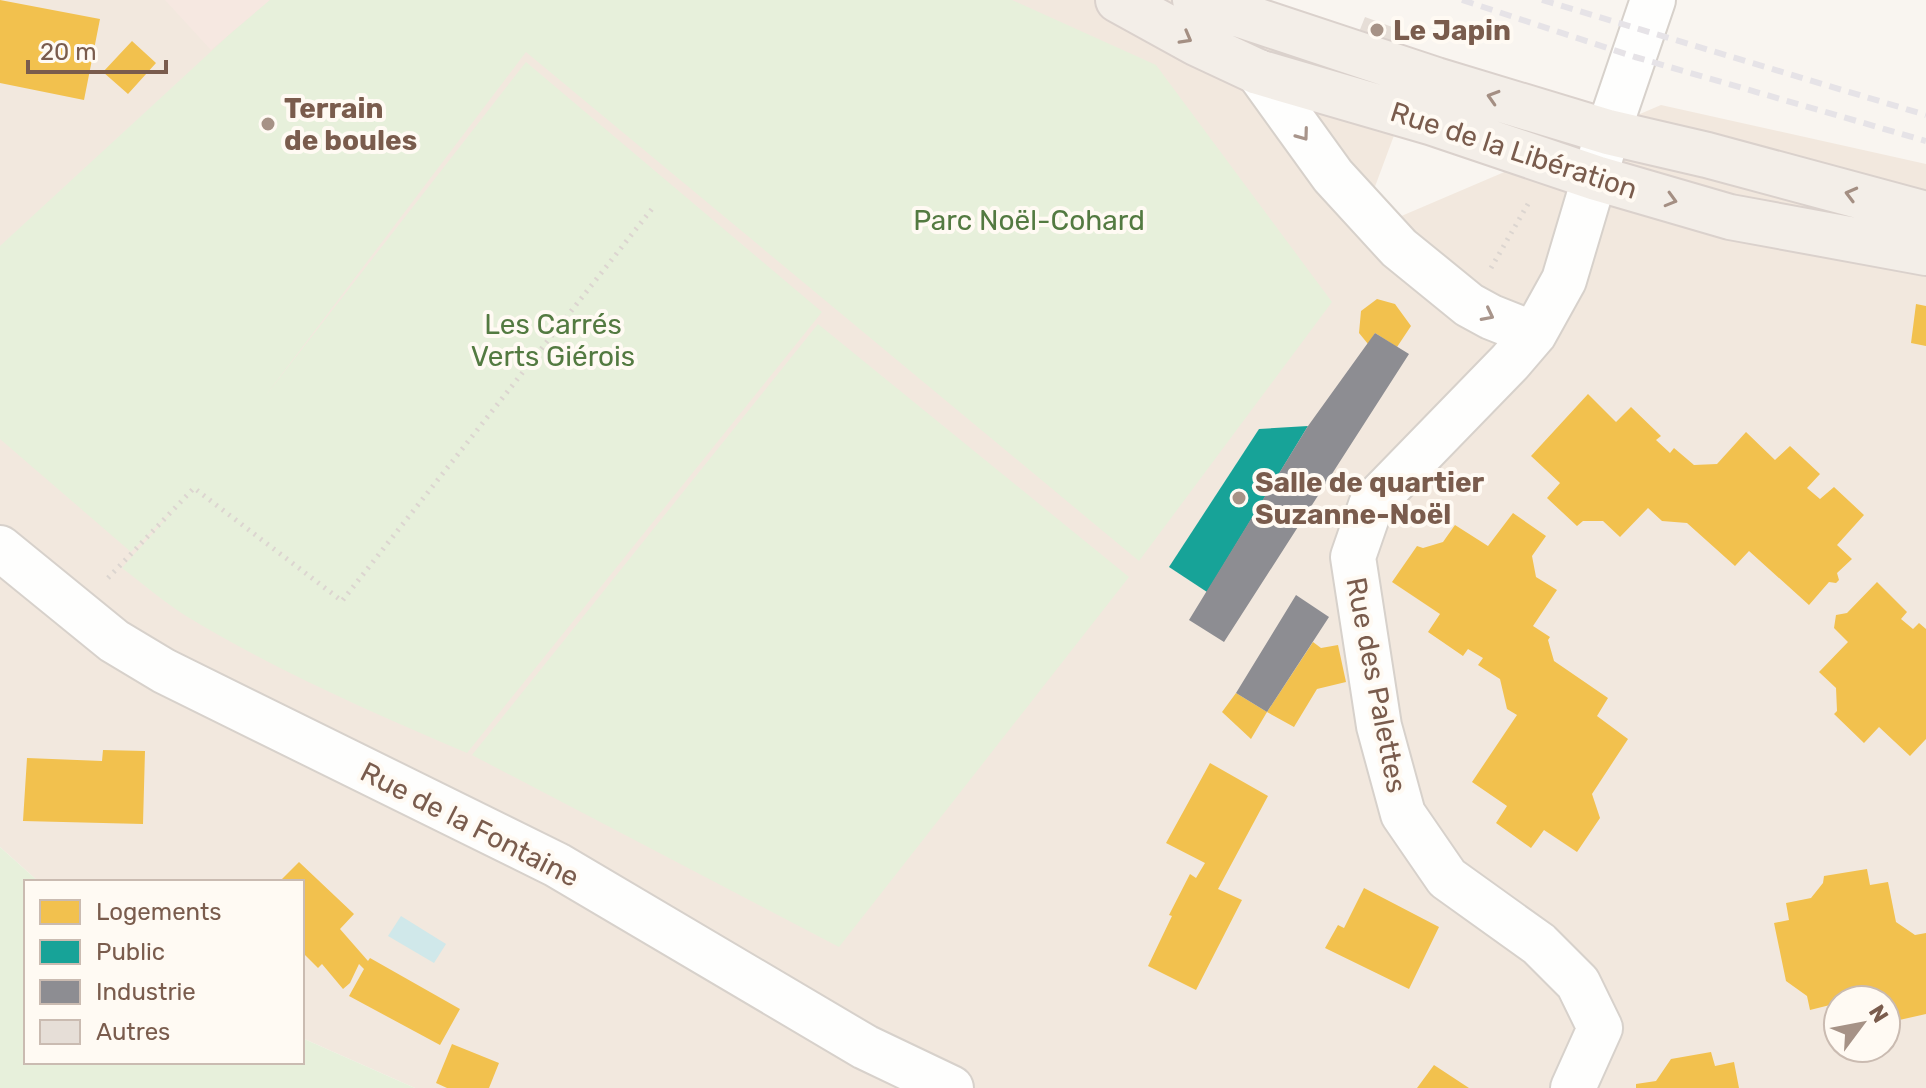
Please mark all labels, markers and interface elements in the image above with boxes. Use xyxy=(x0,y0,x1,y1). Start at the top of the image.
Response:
place label: Le Japin xyxy=(1393,14,1511,47)
marker: Le Japin xyxy=(1368,21,1386,39)
scale bar xyxy=(28,24,166,74)
one-way arrow xyxy=(1178,28,1192,43)
text: 20 m xyxy=(40,38,97,66)
one-way arrow xyxy=(1486,90,1500,106)
place label: Terrain de boules xyxy=(284,92,417,157)
street label: Rue de la Libération xyxy=(1386,95,1641,206)
marker: Terrain de boules xyxy=(259,115,277,133)
one-way arrow xyxy=(1293,126,1308,141)
one-way arrow xyxy=(1844,187,1858,203)
one-way arrow xyxy=(1663,191,1677,207)
park label: Parc Noël-Cohard xyxy=(913,204,1145,237)
one-way arrow xyxy=(1480,305,1494,320)
park label: Les Carrés Verts Giérois xyxy=(471,308,635,373)
place label: Salle de quartier Suzanne-Noël xyxy=(1255,466,1485,531)
marker: Salle de quartier Suzanne-Noël xyxy=(1230,489,1248,507)
street label: Rue des Palettes xyxy=(1339,575,1414,796)
street label: Rue de la Fontaine xyxy=(355,755,585,894)
legend xyxy=(24,880,304,1064)
text: Logements xyxy=(96,898,222,926)
text: Public xyxy=(96,938,165,966)
text: Industrie xyxy=(96,978,196,1006)
north arrow xyxy=(1822,984,1902,1064)
text: N xyxy=(1863,1000,1894,1028)
text: Autres xyxy=(96,1018,170,1046)

